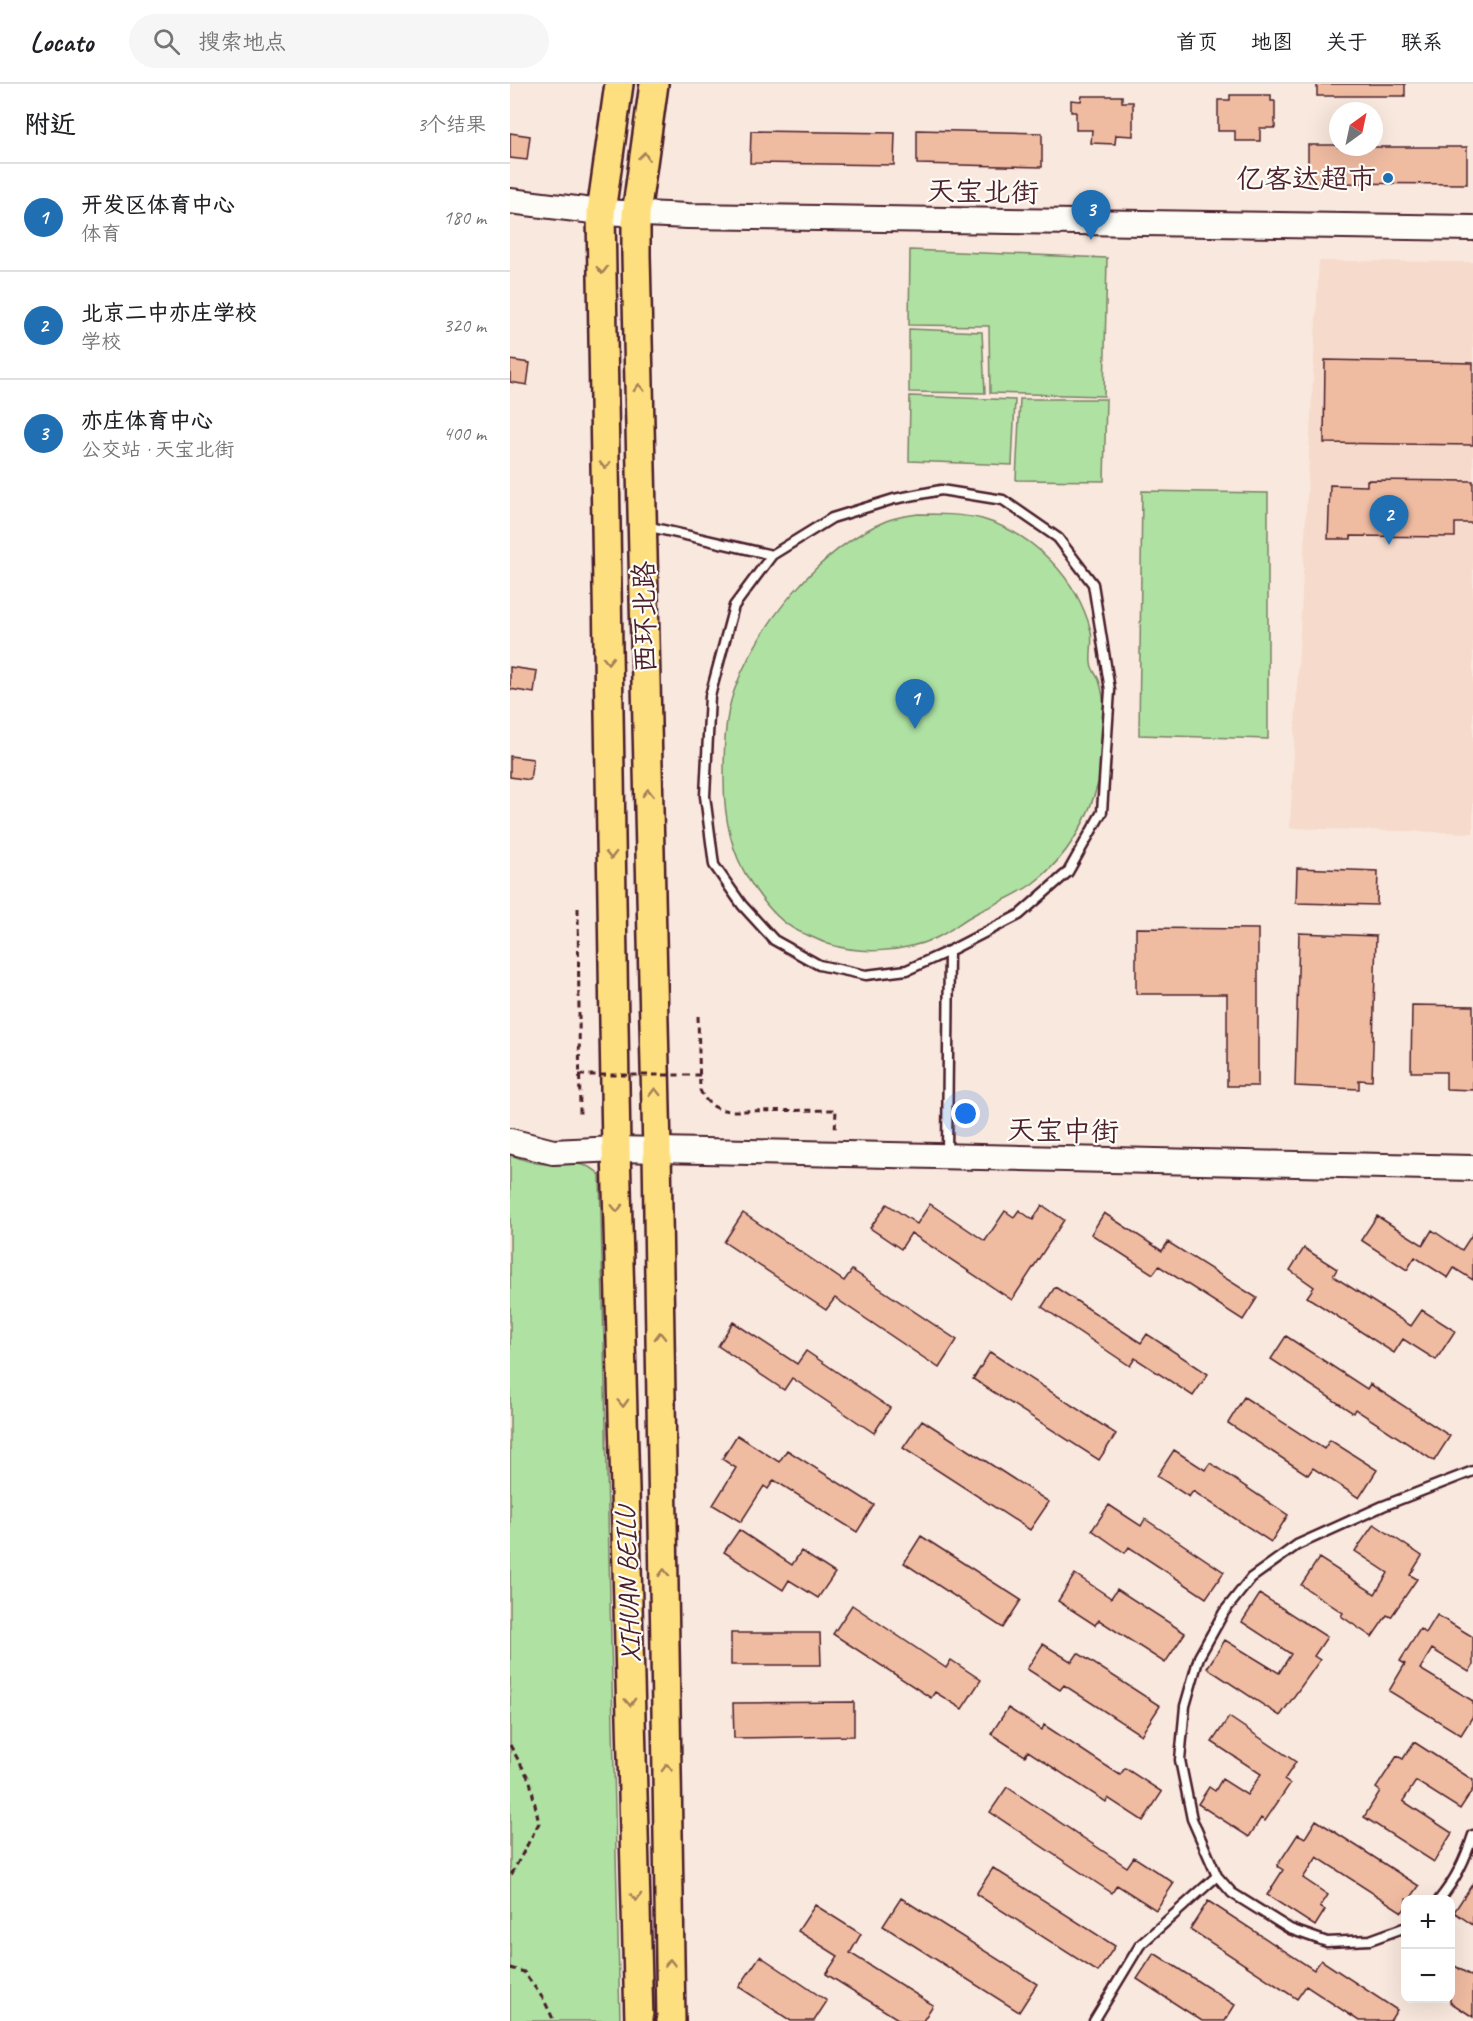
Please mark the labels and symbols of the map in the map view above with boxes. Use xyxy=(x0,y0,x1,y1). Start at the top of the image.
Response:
north arrow xyxy=(1329,102,1383,156)
one-way arrow xyxy=(638,151,650,160)
place label: 亿客达超市 xyxy=(1236,161,1376,196)
marker: 亿客达超市 xyxy=(1381,171,1395,185)
street label: 天宝北街 xyxy=(927,173,1039,210)
pin: 3 xyxy=(1072,190,1110,240)
one-way arrow xyxy=(596,266,608,275)
one-way arrow xyxy=(633,383,645,392)
one-way arrow xyxy=(599,461,611,470)
pin: 2 xyxy=(1370,496,1408,545)
street label: 西环北路 xyxy=(626,561,663,673)
one-way arrow xyxy=(602,656,614,665)
pin: 1 xyxy=(896,680,934,729)
one-way arrow xyxy=(642,788,654,797)
one-way arrow xyxy=(605,851,617,860)
one-way arrow xyxy=(649,1088,662,1097)
your location xyxy=(951,1099,980,1128)
street label: 天宝中街 xyxy=(1007,1112,1119,1149)
one-way arrow xyxy=(611,1203,624,1212)
one-way arrow xyxy=(654,1331,666,1340)
one-way arrow xyxy=(616,1398,629,1407)
street label: XIHUAN BEILU xyxy=(607,1502,648,1663)
one-way arrow xyxy=(657,1568,670,1577)
one-way arrow xyxy=(624,1698,637,1707)
one-way arrow xyxy=(660,1763,673,1772)
one-way arrow xyxy=(629,1893,642,1902)
one-way arrow xyxy=(664,1958,676,1967)

